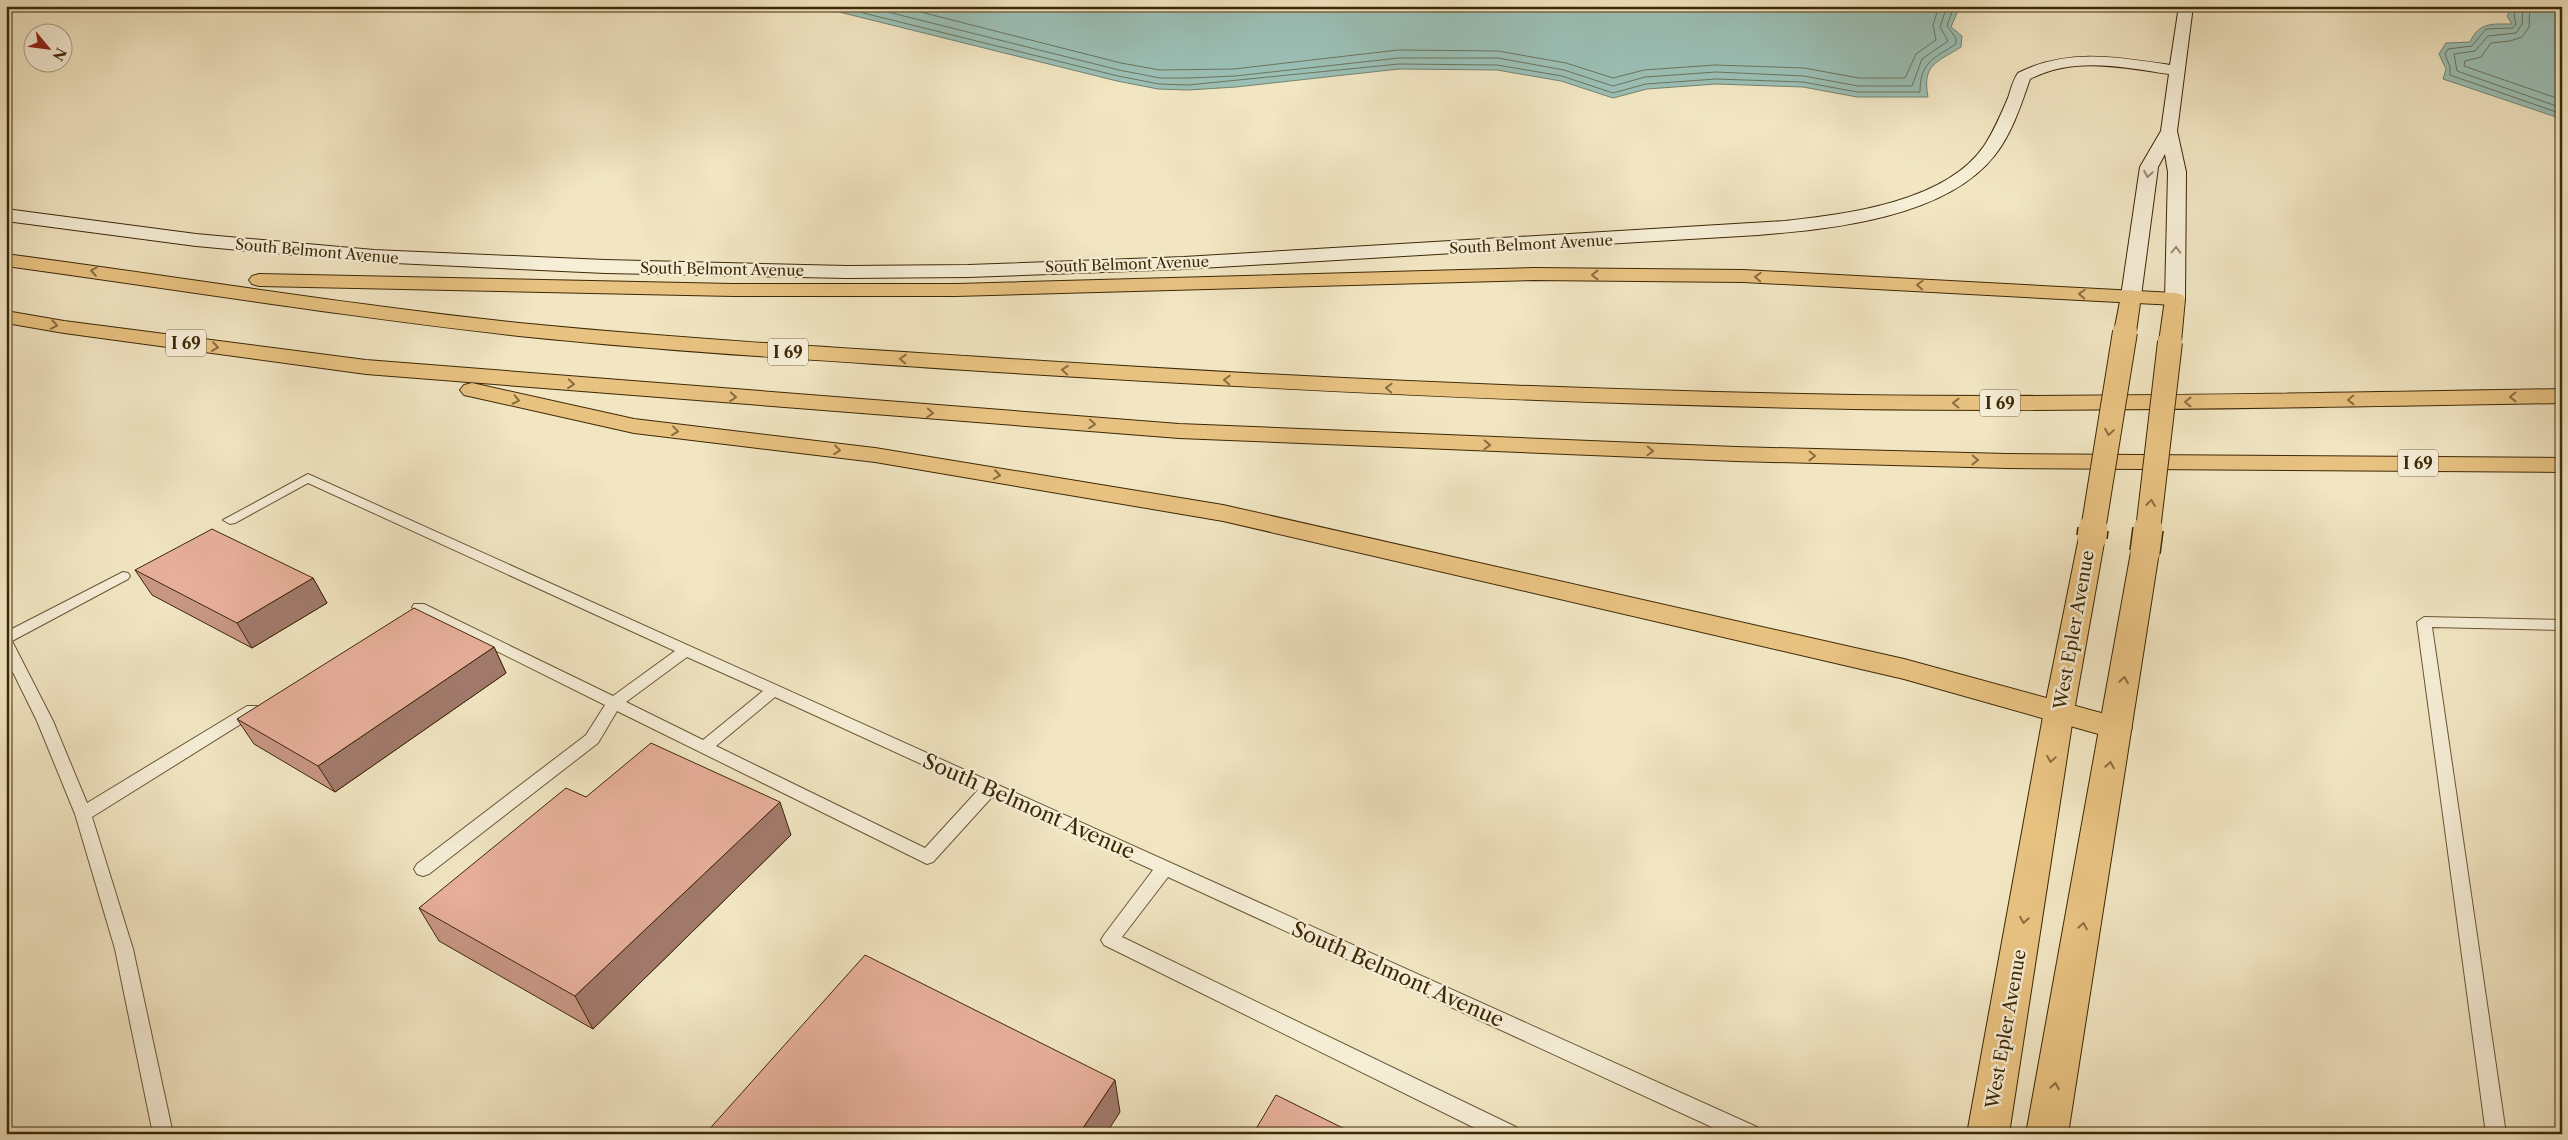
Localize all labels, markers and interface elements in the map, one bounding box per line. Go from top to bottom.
north arrow [22,22,72,72]
text: N [49,45,70,64]
one-way arrow [2143,170,2153,179]
street label: South Belmont Avenue [1449,230,1613,258]
street label: South Belmont Avenue [234,234,400,268]
one-way arrow [2170,246,2181,254]
street label: South Belmont Avenue [1045,252,1209,276]
street label: South Belmont Avenue [640,258,804,280]
one-way arrow [89,267,98,277]
one-way arrow [1591,270,1598,280]
one-way arrow [1753,271,1761,282]
one-way arrow [1916,279,1924,290]
one-way arrow [2078,288,2086,299]
one-way arrow [50,320,59,330]
road number: I 69 [166,329,206,356]
road number: I 69 [768,338,808,366]
one-way arrow [212,341,220,352]
one-way arrow [899,354,907,365]
one-way arrow [1061,365,1069,376]
one-way arrow [1223,375,1231,386]
one-way arrow [567,378,575,389]
one-way arrow [1385,383,1393,393]
road number: I 69 [1980,389,2020,416]
one-way arrow [729,392,737,403]
one-way arrow [2509,392,2516,402]
one-way arrow [511,394,520,405]
one-way arrow [2346,395,2354,405]
one-way arrow [1951,397,1959,408]
one-way arrow [2184,397,2192,407]
one-way arrow [926,407,934,418]
one-way arrow [1088,419,1096,430]
one-way arrow [672,425,680,436]
one-way arrow [2104,428,2114,437]
one-way arrow [1484,439,1492,450]
one-way arrow [833,444,841,455]
one-way arrow [1646,446,1654,456]
road number: I 69 [2398,449,2438,476]
one-way arrow [1809,451,1817,461]
one-way arrow [1971,455,1979,466]
one-way arrow [993,470,1001,480]
one-way arrow [2145,499,2156,507]
street label: West Epler Avenue [2049,549,2099,712]
one-way arrow [2119,676,2129,684]
street label: South Belmont Avenue [919,748,1139,864]
one-way arrow [2047,755,2057,764]
one-way arrow [2104,761,2114,770]
one-way arrow [2020,915,2030,924]
street label: South Belmont Avenue [1288,916,1508,1032]
one-way arrow [2077,921,2087,930]
street label: West Epler Avenue [1981,948,2031,1111]
one-way arrow [2050,1081,2060,1090]

